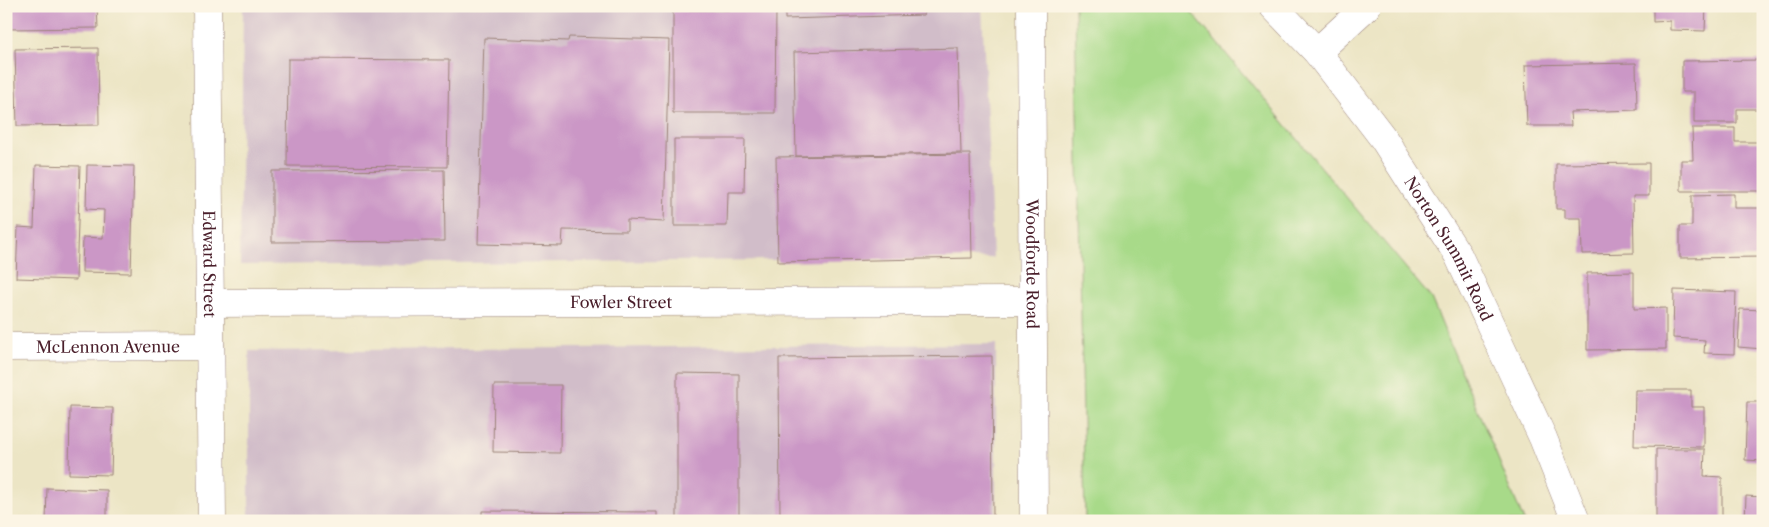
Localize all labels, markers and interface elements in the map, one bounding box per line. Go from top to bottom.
street label: Norton Summit Road [1400,173,1497,324]
street label: Woodforde Road [1022,198,1043,329]
street label: Edward Street [199,210,220,318]
street label: Fowler Street [570,292,672,312]
street label: McLennon Avenue [36,336,180,357]

